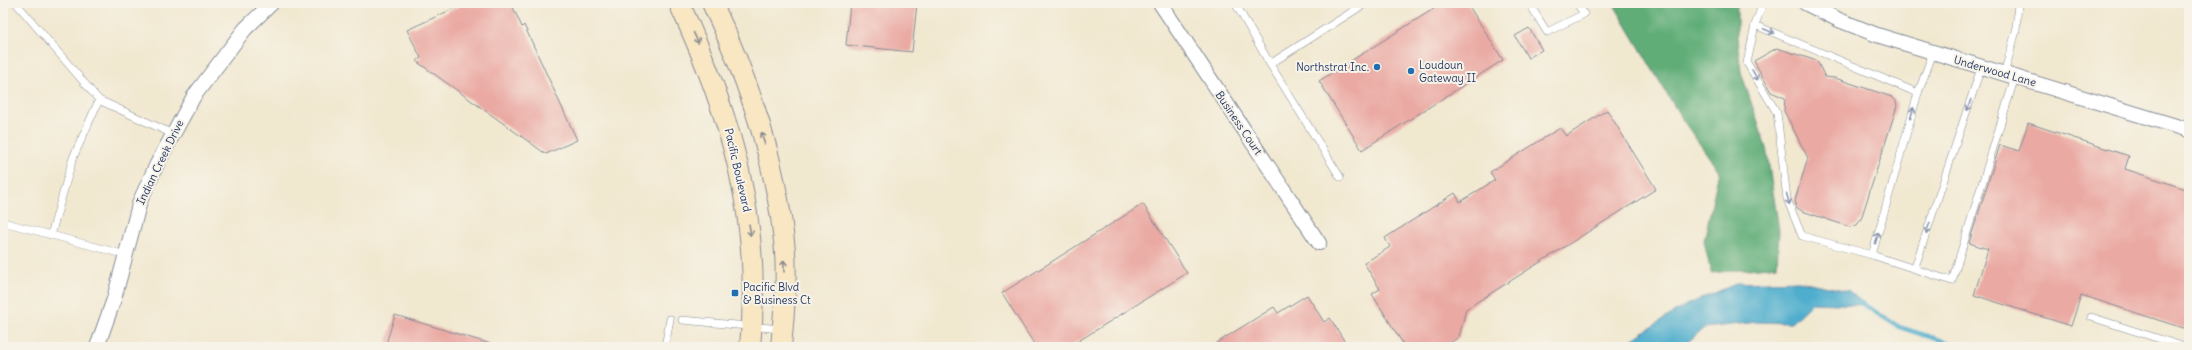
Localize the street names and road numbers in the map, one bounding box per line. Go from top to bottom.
street label: Underwood Lane [1952,53,2038,89]
street label: Business Court [1213,88,1266,158]
street label: Indian Creek Drive [133,117,187,207]
street label: Pacific Boulevard [722,127,755,214]

